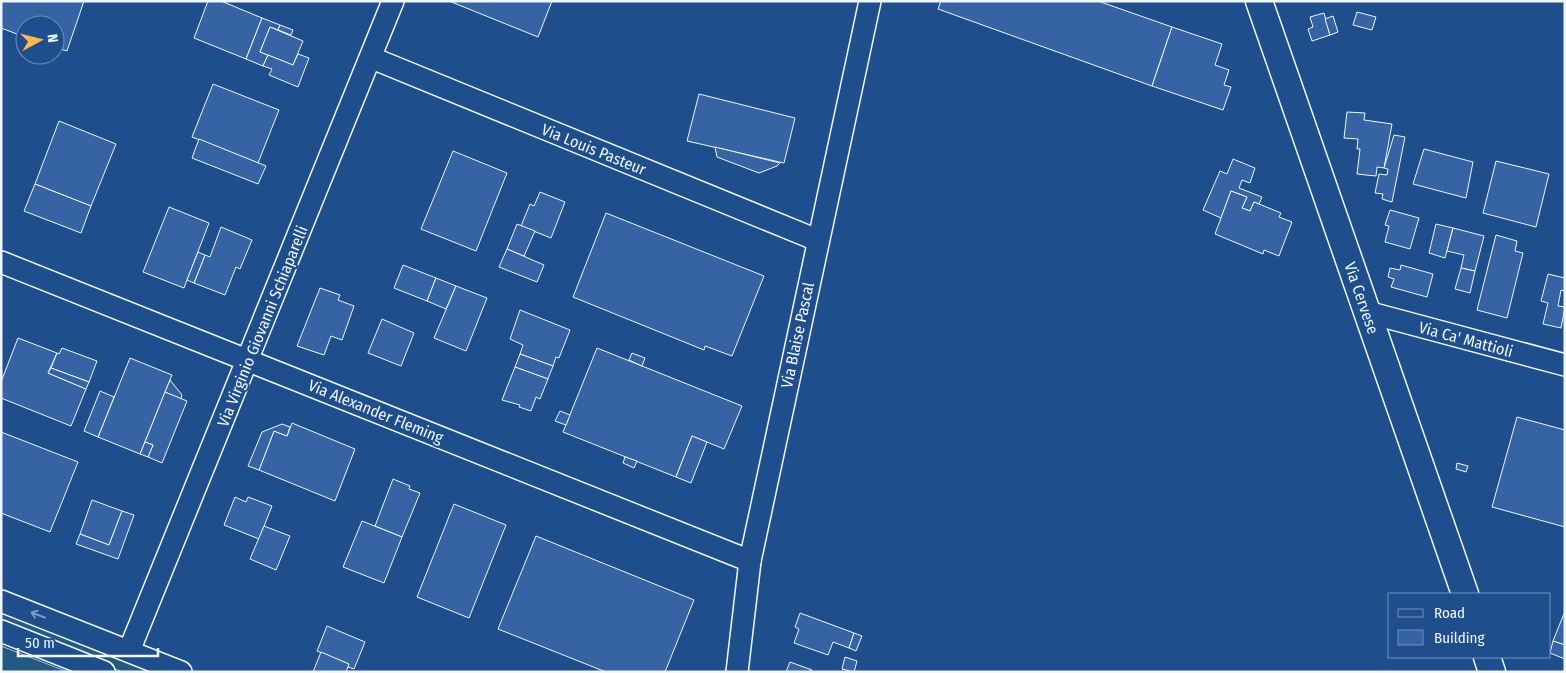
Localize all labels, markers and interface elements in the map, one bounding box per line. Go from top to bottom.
north arrow [15,15,65,65]
text: N [43,33,61,44]
street label: Via Louis Pasteur [539,120,649,179]
street label: Via Virginio Giovanni Schiaparelli [213,223,312,430]
street label: Via Cervese [1340,260,1383,337]
street label: Via Blaise Pascal [777,280,818,390]
street label: Via Ca' Mattioli [1417,318,1515,361]
street label: Via Alexander Fleming [305,376,447,447]
legend [1388,593,1551,658]
text: Road [1434,604,1465,622]
one-way arrow [31,610,46,619]
scale bar [18,626,158,658]
text: Building [1434,629,1485,647]
text: 50 m [25,634,55,652]

